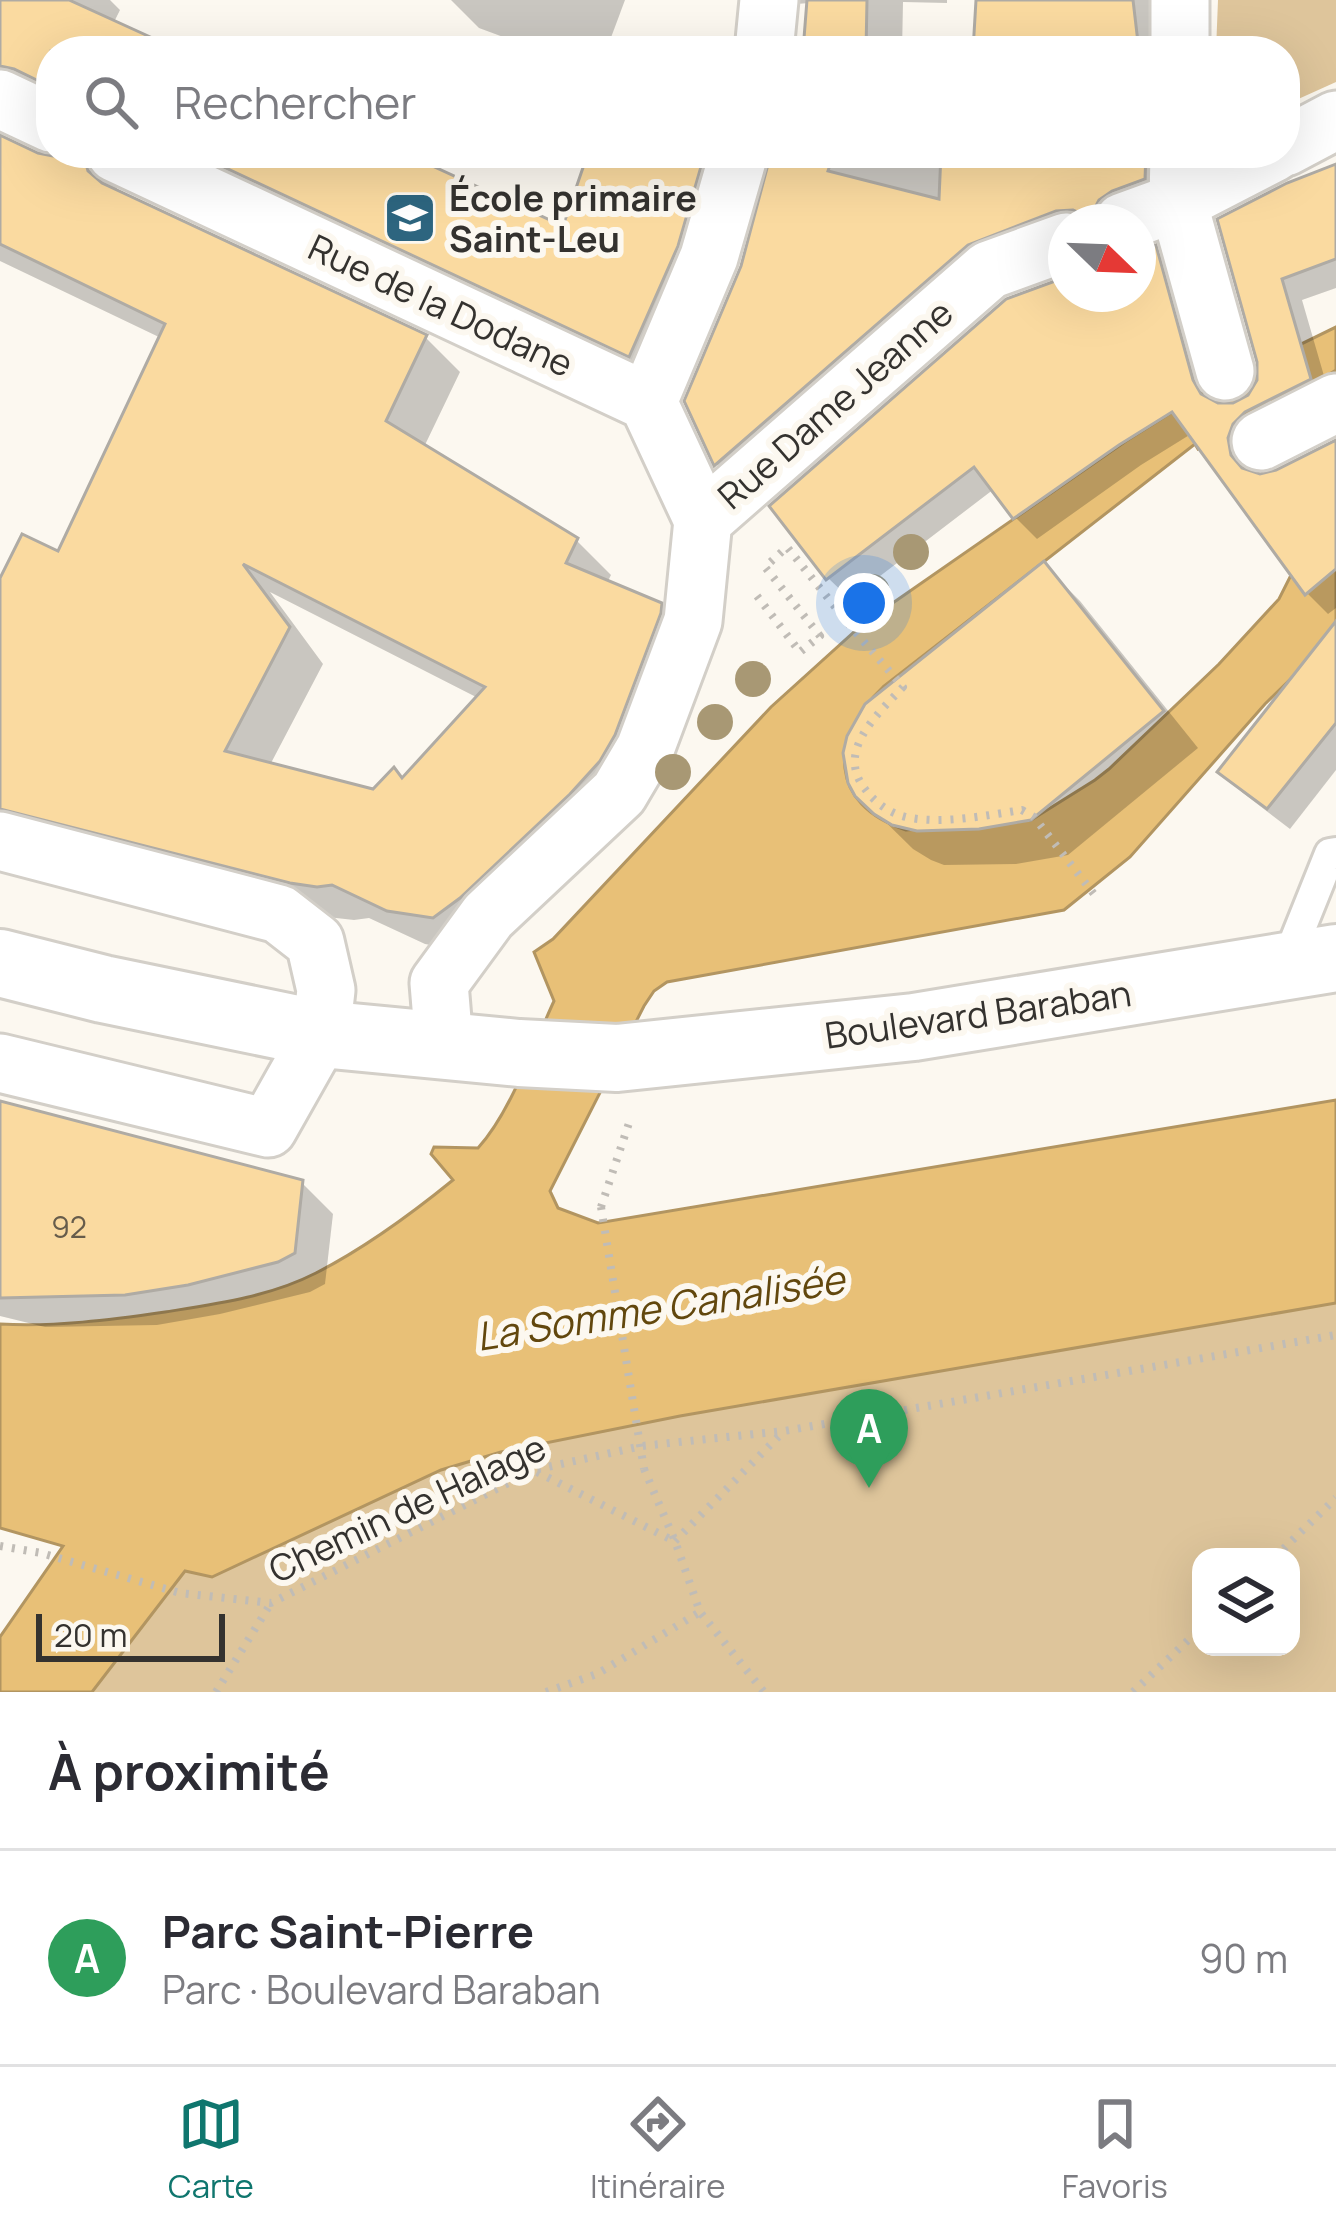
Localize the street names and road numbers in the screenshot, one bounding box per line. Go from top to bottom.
street label: Rue de la Dodane [301,222,581,388]
street label: Rue Dame Jeanne [707,288,963,520]
street label: Boulevard Baraban [822,968,1134,1060]
street label: Chemin de Halage [261,1422,553,1594]

